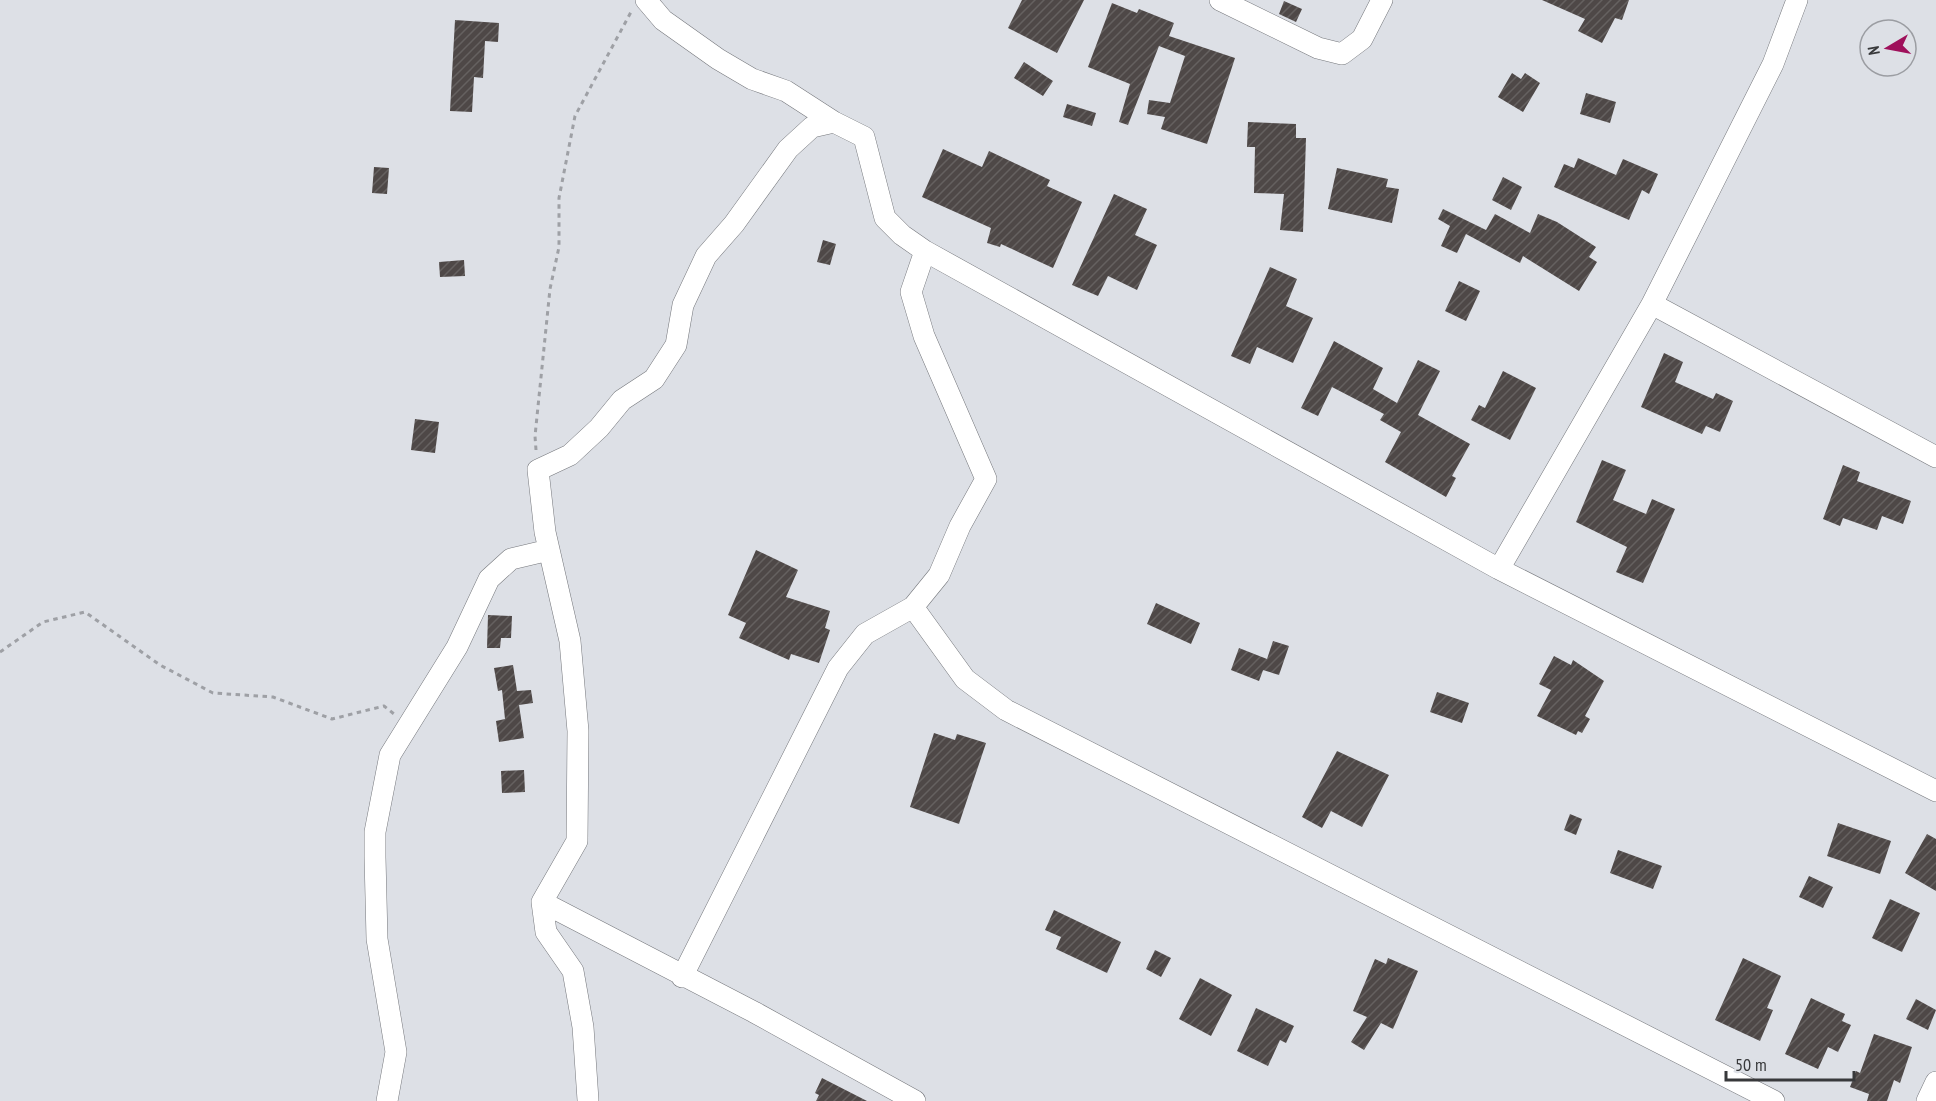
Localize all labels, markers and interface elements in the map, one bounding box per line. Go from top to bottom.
north arrow [1858,18,1918,78]
text: N [1863,45,1884,57]
scale bar [1726,1044,1854,1082]
text: 50 m [1735,1053,1767,1076]

